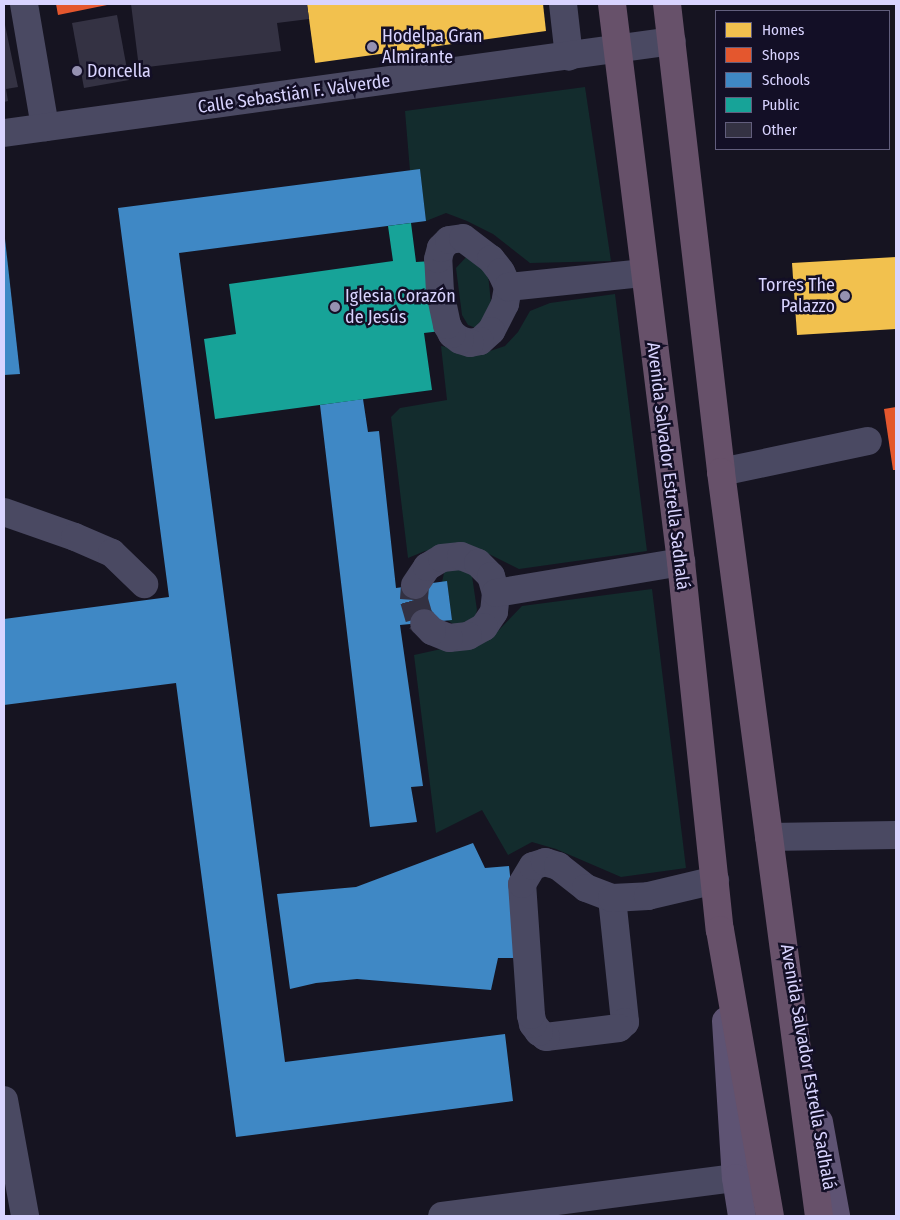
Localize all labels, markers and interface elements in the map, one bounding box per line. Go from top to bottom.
legend [715,10,890,150]
text: Homes [762,21,804,39]
place label: Hodelpa Gran Almirante [382,26,482,68]
marker: Hodelpa Gran Almirante [366,41,378,53]
text: Shops [762,46,800,64]
place label: Doncella [87,60,151,82]
marker: Doncella [71,65,83,77]
street label: Calle Sebastián F. Valverde [196,70,392,118]
text: Schools [762,71,810,89]
text: Public [762,96,799,114]
text: Other [762,121,797,139]
place label: Torres The Palazzo [759,275,835,318]
place label: Iglesia Corazón de Jesús [345,286,456,328]
marker: Torres The Palazzo [839,290,851,302]
marker: Iglesia Corazón de Jesús [329,301,341,313]
street label: Avenida Salvador Estrella Sadhalá [642,341,694,591]
street label: Avenida Salvador Estrella Sadhalá [776,942,840,1192]

